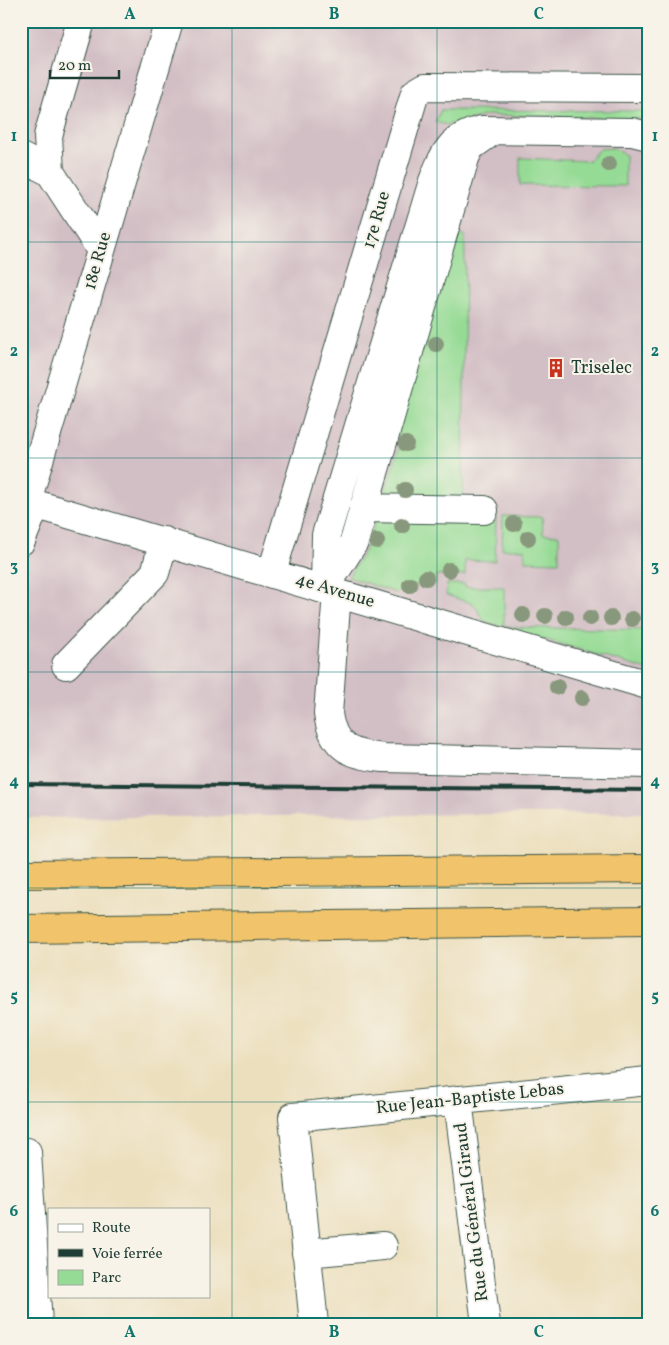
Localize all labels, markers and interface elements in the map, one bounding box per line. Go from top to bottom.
text: A [124,4,136,26]
text: B [329,4,340,26]
text: C [534,4,544,26]
scale bar [50,48,119,80]
text: 20 m [58,56,91,77]
text: 1 [11,126,17,148]
text: 1 [652,126,658,148]
street label: 17e Rue [357,188,397,252]
street label: 18e Rue [78,229,118,293]
text: 2 [10,341,18,363]
text: 2 [651,341,659,363]
place label: Triselec [571,356,632,381]
building icon: Triselec [545,357,567,379]
text: 3 [10,556,18,578]
text: 3 [651,556,659,578]
street label: 4e Avenue [292,567,378,615]
text: 4 [9,771,19,793]
text: 4 [650,771,660,793]
text: 5 [10,986,18,1008]
text: 5 [651,986,659,1008]
street label: Rue Jean-Baptiste Lebas [375,1077,565,1121]
street label: Rue du Général Giraud [449,1121,495,1303]
text: 6 [10,1201,19,1223]
text: 6 [651,1201,660,1223]
legend [48,1208,210,1298]
text: Route [92,1218,131,1239]
text: Voie ferrée [92,1244,163,1265]
text: Parc [92,1268,121,1289]
text: A [124,1322,136,1344]
text: B [329,1322,340,1344]
text: C [534,1322,544,1344]

